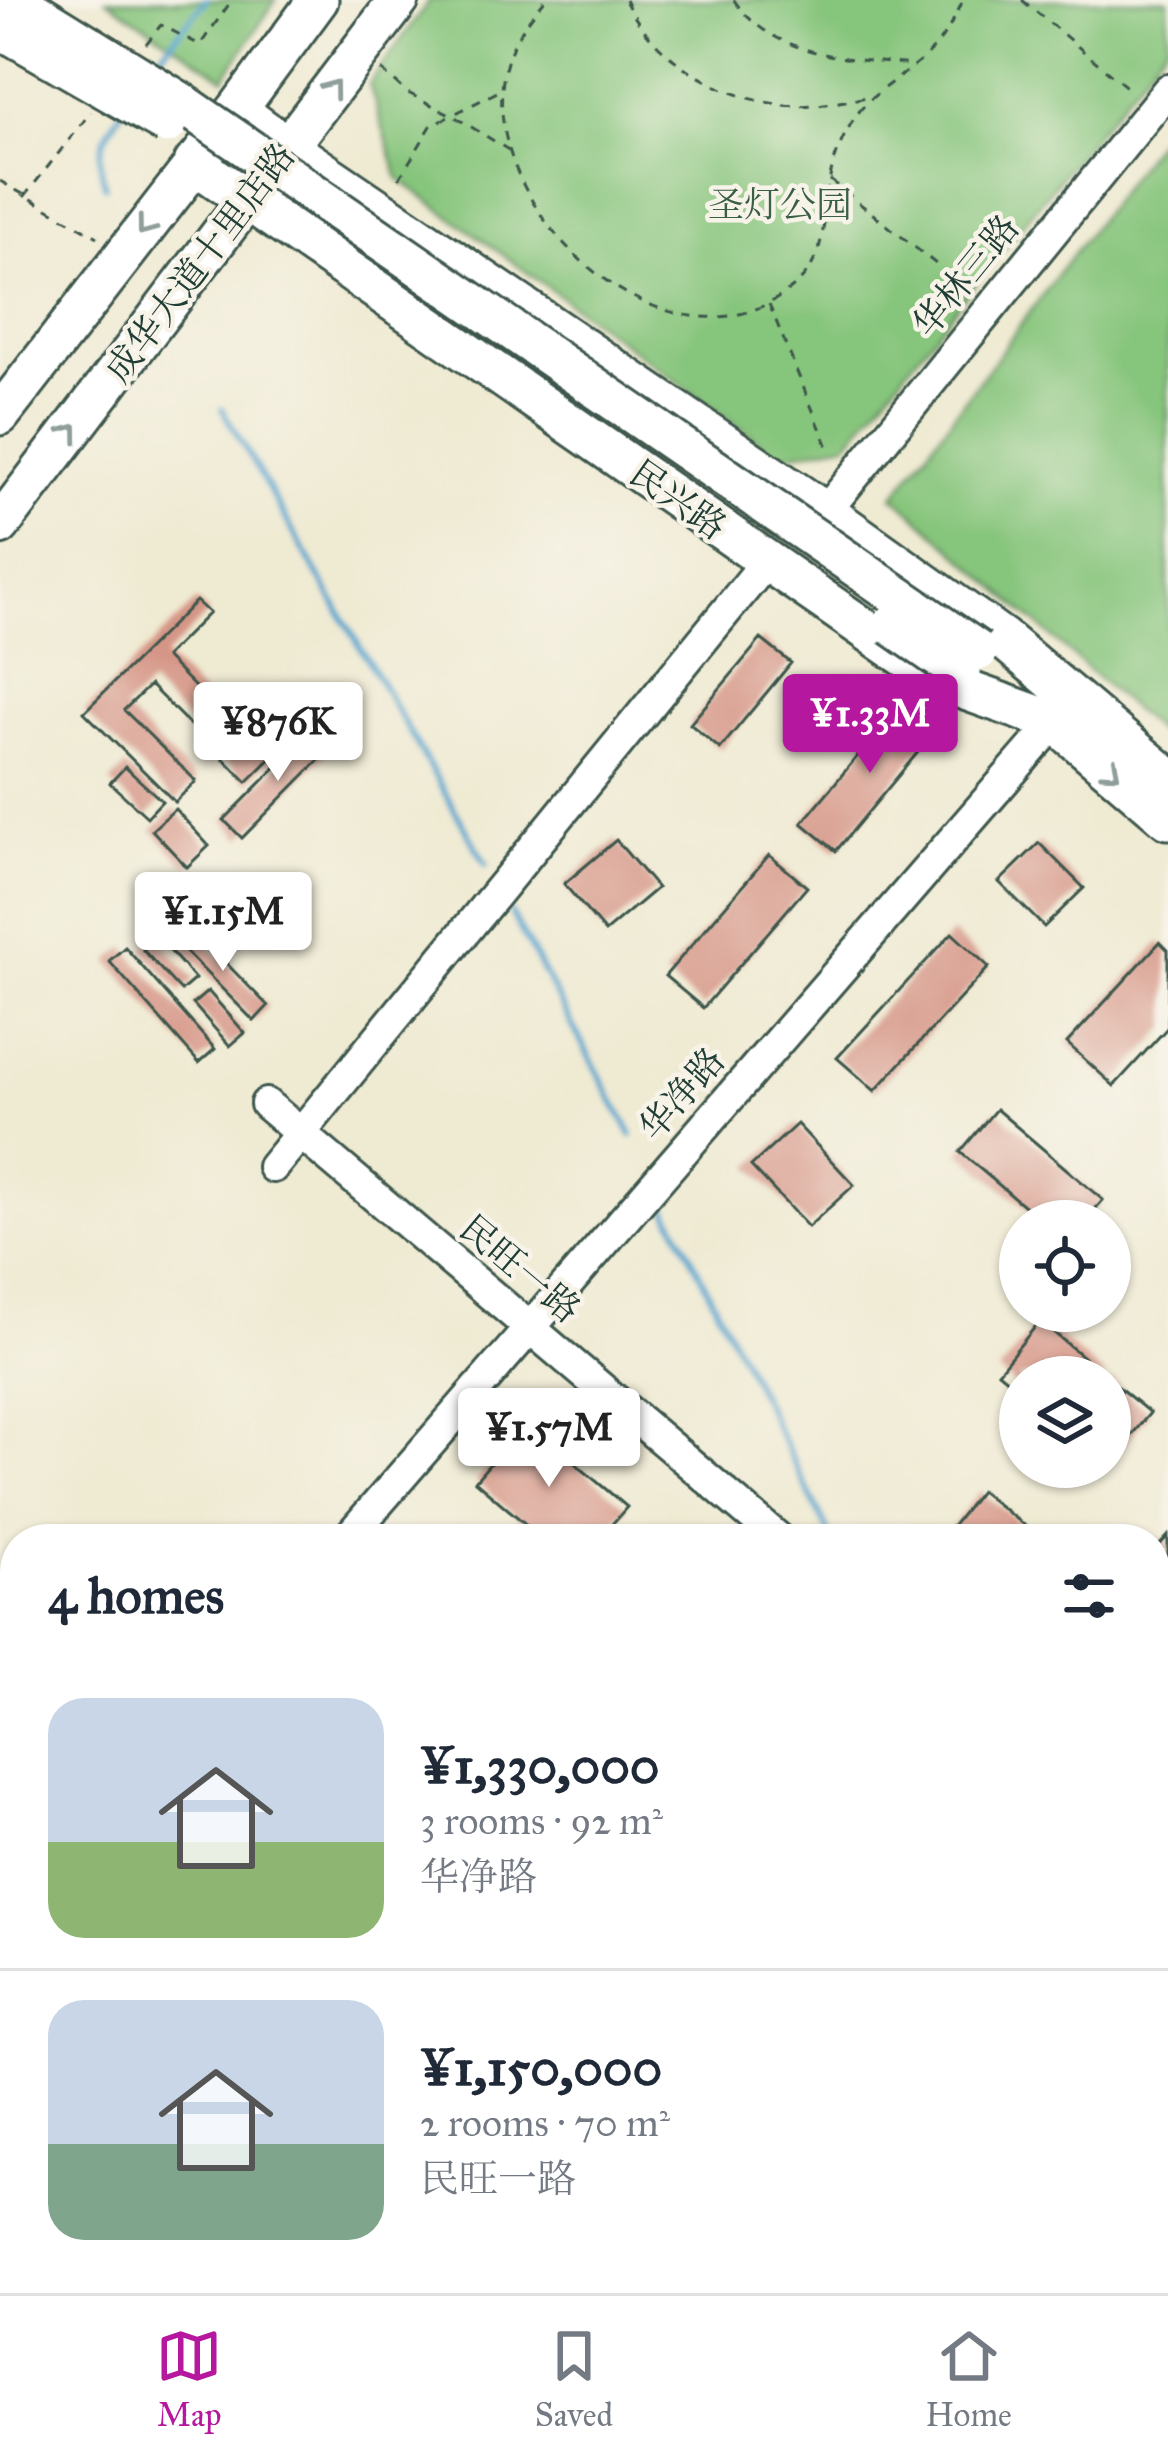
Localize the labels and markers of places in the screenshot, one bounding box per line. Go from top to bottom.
pin: ¥1.33M [772,674,968,776]
pin: ¥876K [194,682,362,784]
pin: ¥1.15M [125,872,321,974]
pin: ¥1.57M [451,1388,647,1490]

